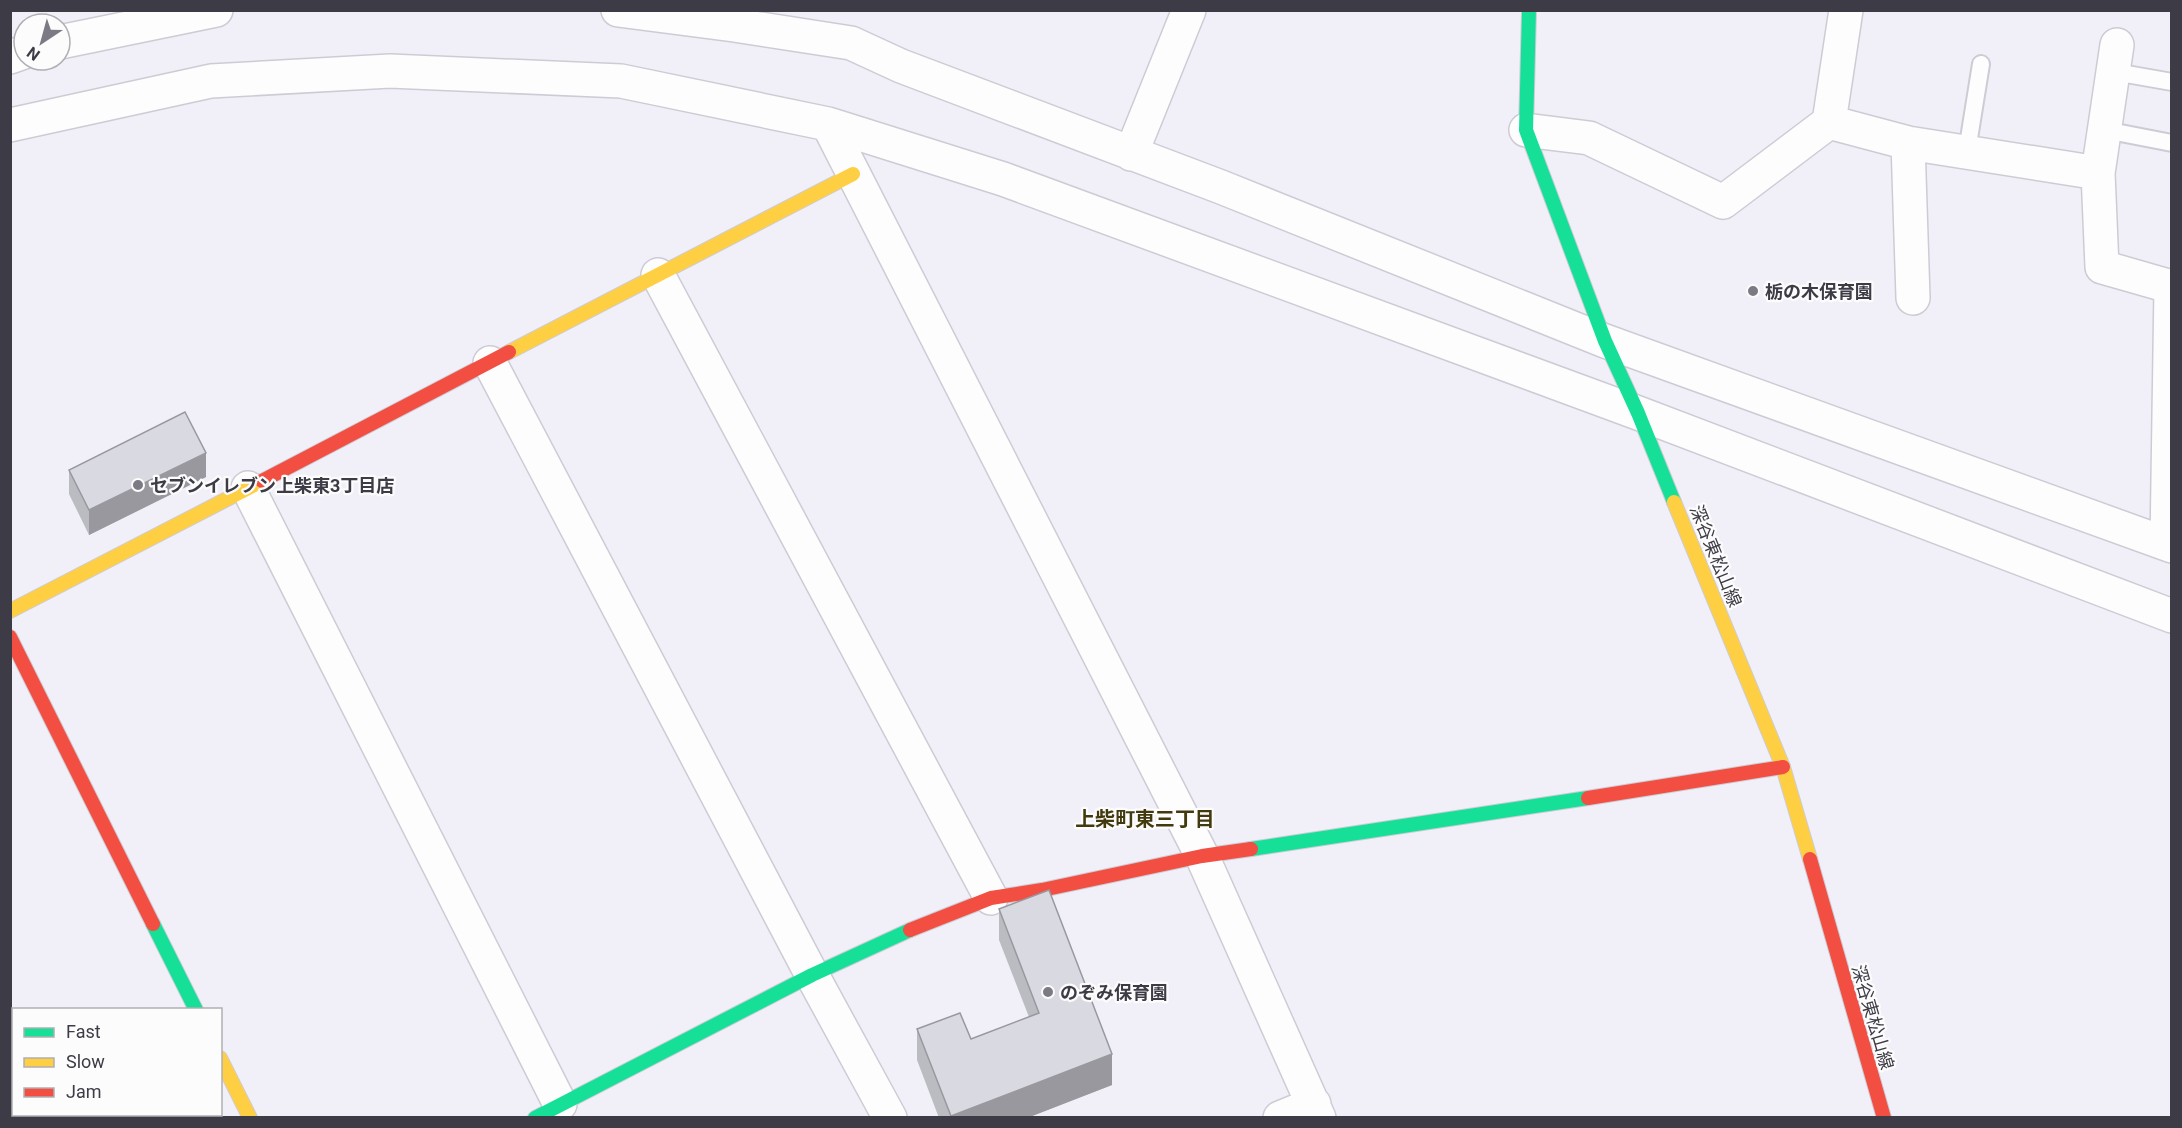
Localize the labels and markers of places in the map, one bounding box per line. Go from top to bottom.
place label: 栃の木保育園 [1765,281,1873,302]
marker: 栃の木保育園 [1746,284,1760,298]
place label: セブンイレブン上柴東3丁目店 [150,475,394,496]
marker: セブンイレブン上柴東3丁目店 [131,478,145,492]
place label: のぞみ保育園 [1060,982,1168,1003]
marker: のぞみ保育園 [1041,985,1055,999]

